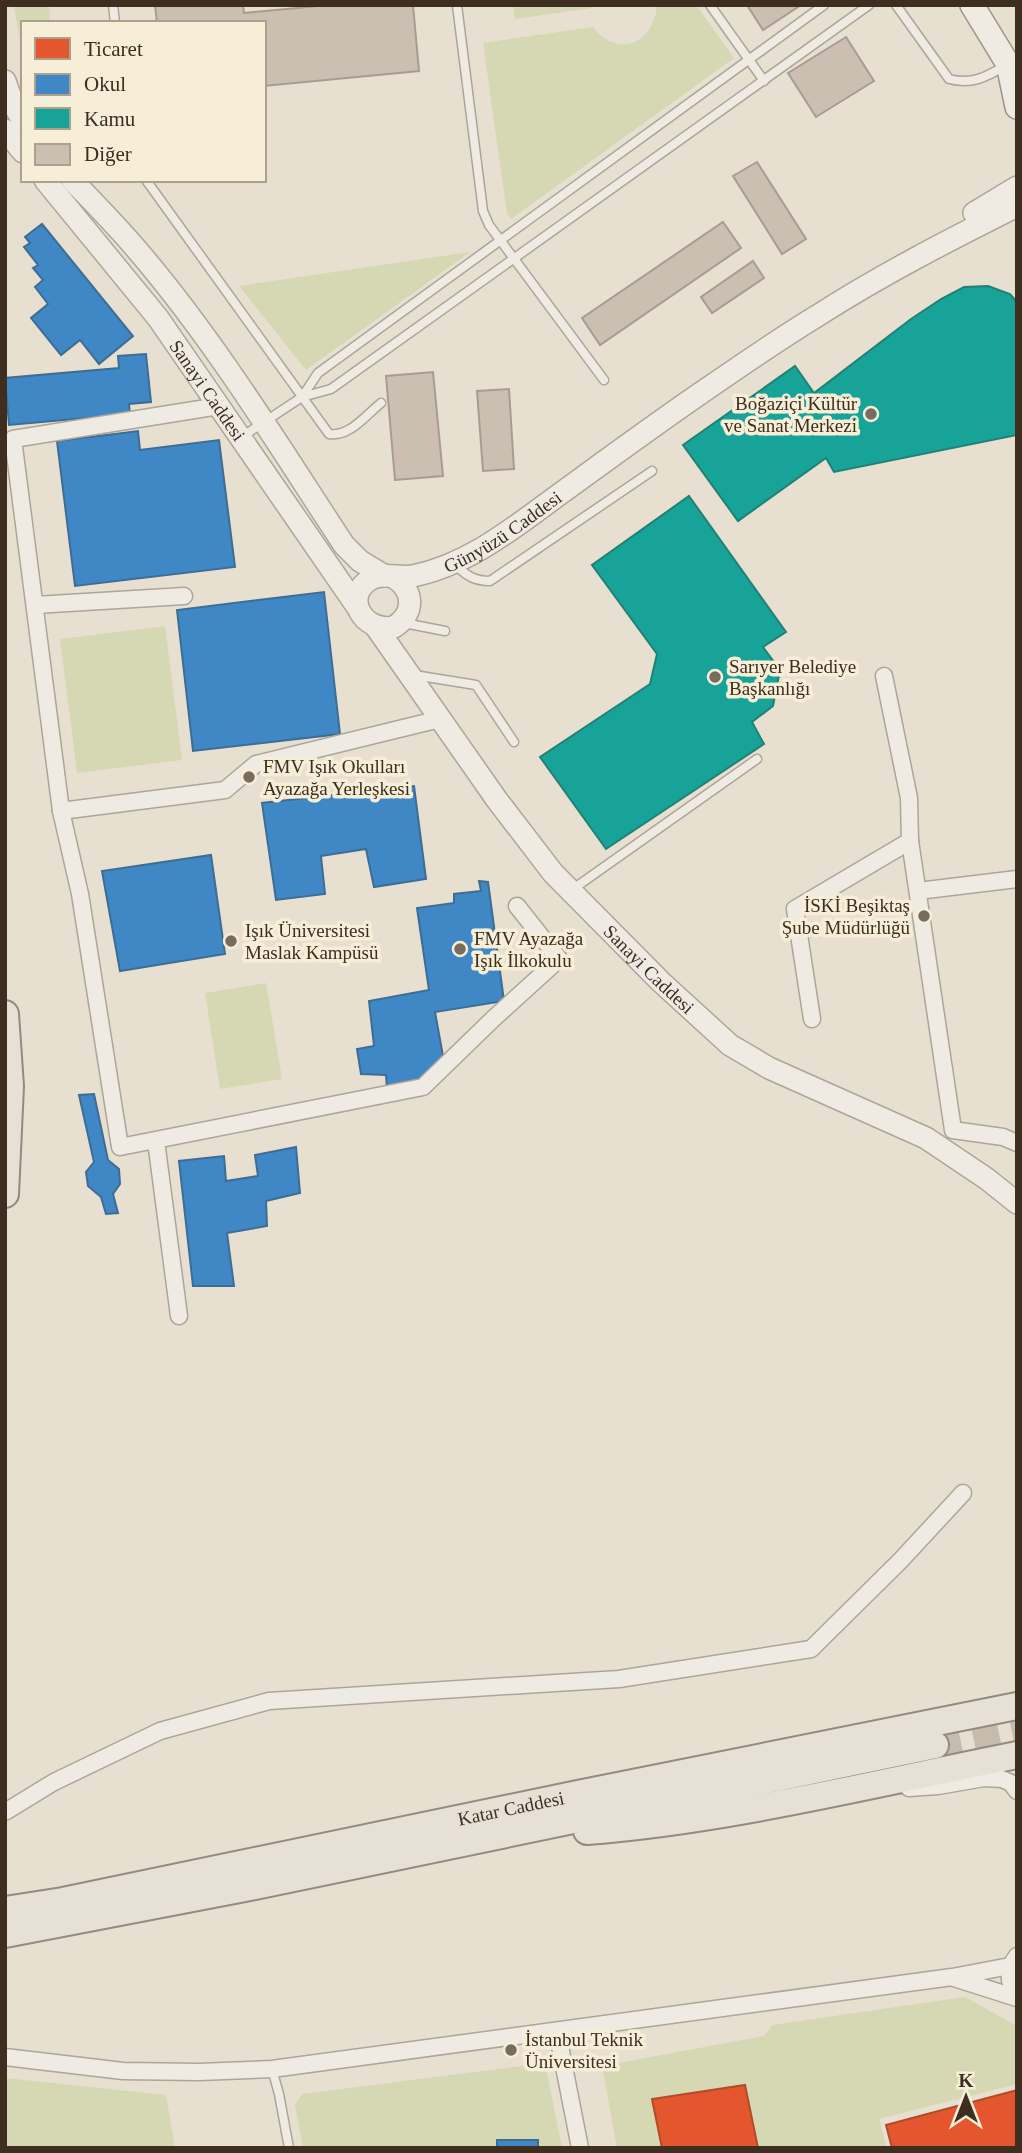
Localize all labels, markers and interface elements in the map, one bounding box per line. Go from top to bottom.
legend [21,21,266,182]
text: Ticaret [84,37,143,61]
text: Okul [84,72,126,96]
text: Kamu [84,107,136,131]
text: Diğer [84,142,132,166]
street label: Sanayi Caddesi [166,336,250,445]
place label: Boğaziçi Kültür ve Sanat Merkezi [724,393,858,436]
marker: Boğaziçi Kültür ve Sanat Merkezi [863,406,879,422]
street label: Günyüzü Caddesi [440,486,565,576]
place label: Sarıyer Belediye Başkanlığı [729,656,856,699]
marker: Sarıyer Belediye Başkanlığı [707,669,723,685]
place label: FMV Işık Okulları Ayazağa Yerleşkesi [263,756,410,799]
marker: FMV Işık Okulları Ayazağa Yerleşkesi [241,769,257,785]
place label: İSKİ Beşiktaş Şube Müdürlüğü [782,895,911,938]
marker: İSKİ Beşiktaş Şube Müdürlüğü [916,908,932,924]
place label: Işık Üniversitesi Maslak Kampüsü [245,920,379,963]
street label: Sanayi Caddesi [600,920,699,1018]
place label: FMV Ayazağa Işık İlkokulu [474,928,584,971]
marker: Işık Üniversitesi Maslak Kampüsü [223,933,239,949]
marker: FMV Ayazağa Işık İlkokulu [452,941,468,957]
street label: Katar Caddesi [456,1787,566,1829]
place label: İstanbul Teknik Üniversitesi [525,2029,644,2072]
marker: İstanbul Teknik Üniversitesi [503,2042,519,2058]
north arrow [931,2062,1001,2132]
text: K [959,2070,974,2091]

